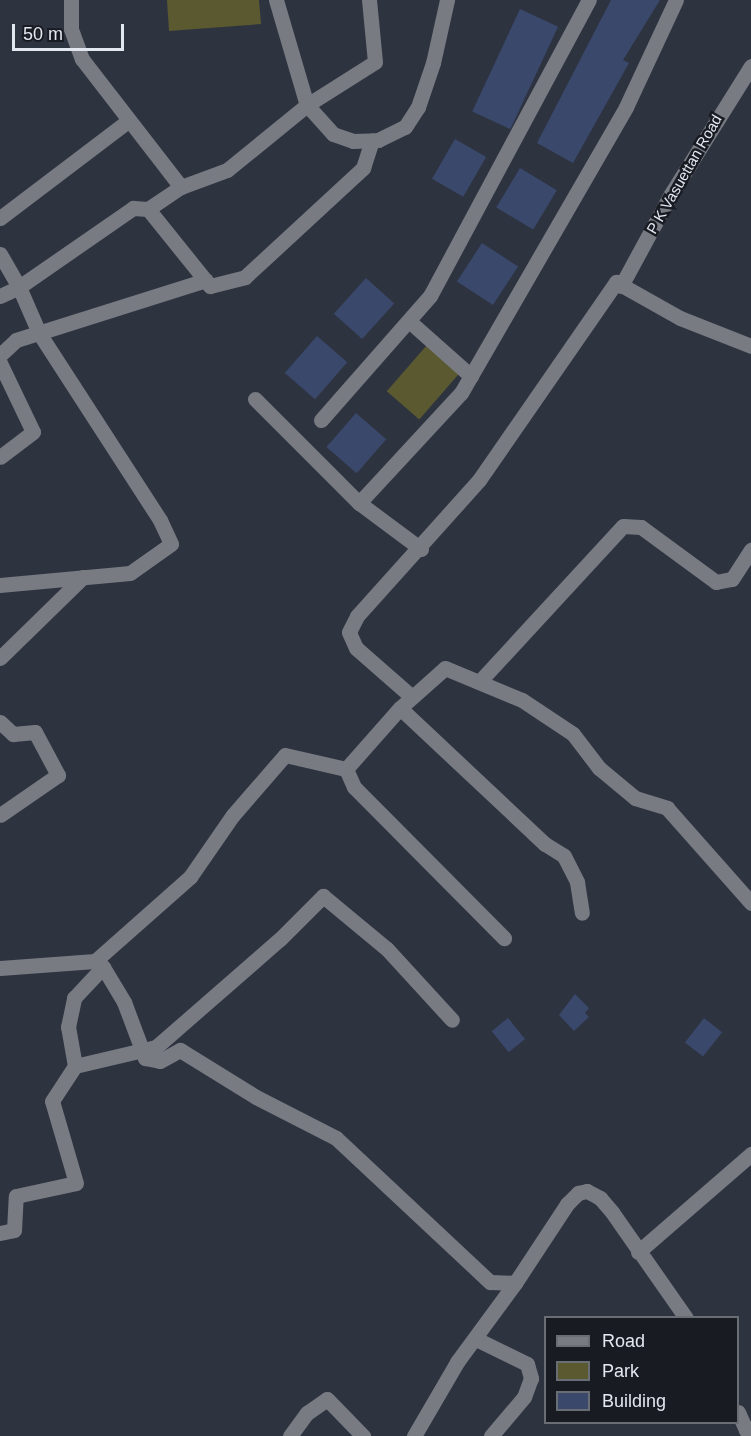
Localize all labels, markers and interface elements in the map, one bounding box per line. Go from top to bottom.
scale bar [15,12,128,50]
text: 50 m [23,24,63,44]
street label: P K Vasuettan Road [643,111,725,237]
legend [544,1316,739,1424]
text: Road [602,1331,645,1351]
text: Park [602,1361,639,1381]
text: Building [602,1391,666,1411]

